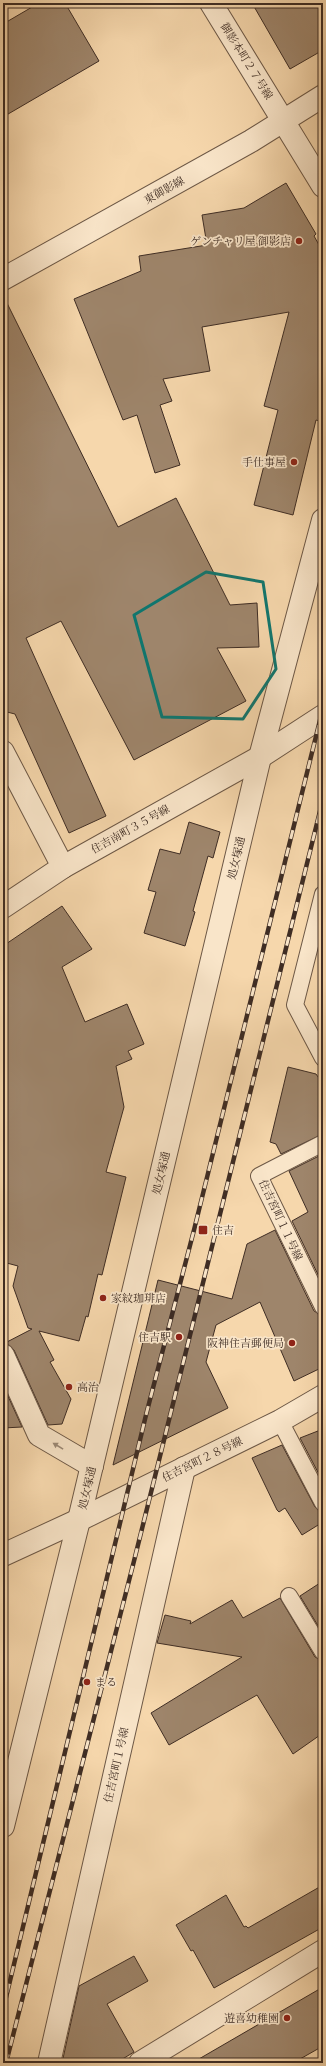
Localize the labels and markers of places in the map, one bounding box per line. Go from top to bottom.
place label: ゲンチャリ屋 御影店 [190,234,291,249]
marker: ゲンチャリ屋 御影店 [294,236,304,246]
place label: 手仕事屋 [242,455,286,470]
marker: 手仕事屋 [289,457,299,467]
place label: 住吉 [212,1223,234,1238]
marker: 住吉 [197,1224,209,1236]
place label: 家紋珈琲店 [111,1291,166,1306]
marker: 家紋珈琲店 [98,1293,108,1303]
place label: 住吉駅 [138,1330,171,1345]
marker: 住吉駅 [174,1332,184,1342]
place label: 阪神住吉郵便局 [207,1336,284,1351]
marker: 阪神住吉郵便局 [287,1338,297,1348]
place label: 高治 [77,1380,99,1395]
marker: 高治 [64,1382,74,1392]
place label: まる [95,1675,117,1690]
marker: まる [82,1677,92,1687]
place label: 遊喜幼稚園 [224,2011,279,2026]
marker: 遊喜幼稚園 [282,2013,292,2023]

